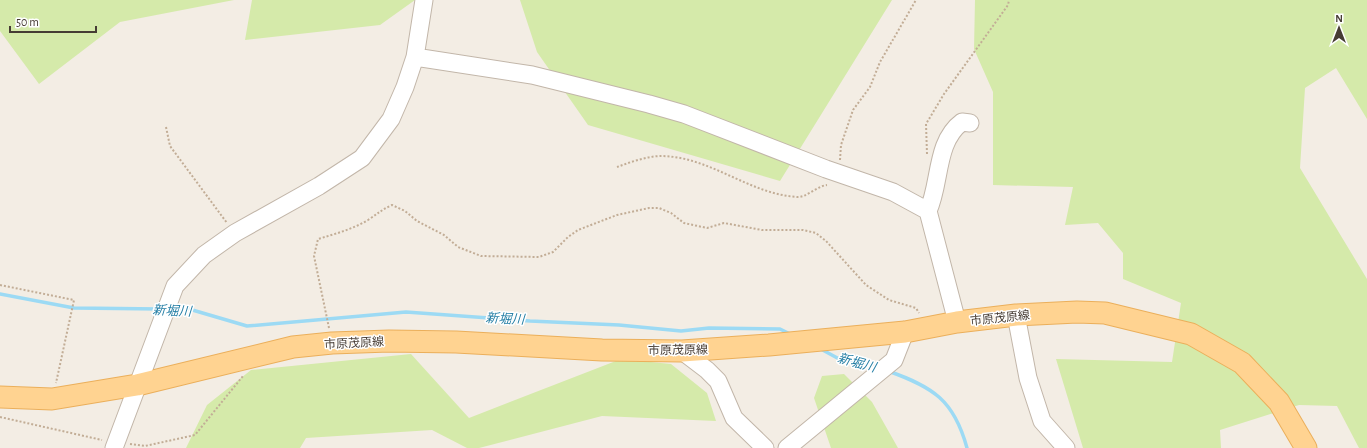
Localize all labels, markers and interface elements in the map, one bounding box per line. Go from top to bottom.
scale bar [10,8,96,34]
north arrow [1319,8,1359,48]
text: N [1335,13,1343,24]
text: 50 m [16,16,39,28]
water label: 新堀川 [152,303,194,319]
street label: 市原茂原線 [969,308,1030,327]
water label: 新堀川 [485,311,527,327]
street label: 市原茂原線 [324,334,384,351]
street label: 市原茂原線 [648,342,708,357]
water label: 新堀川 [836,351,879,375]

